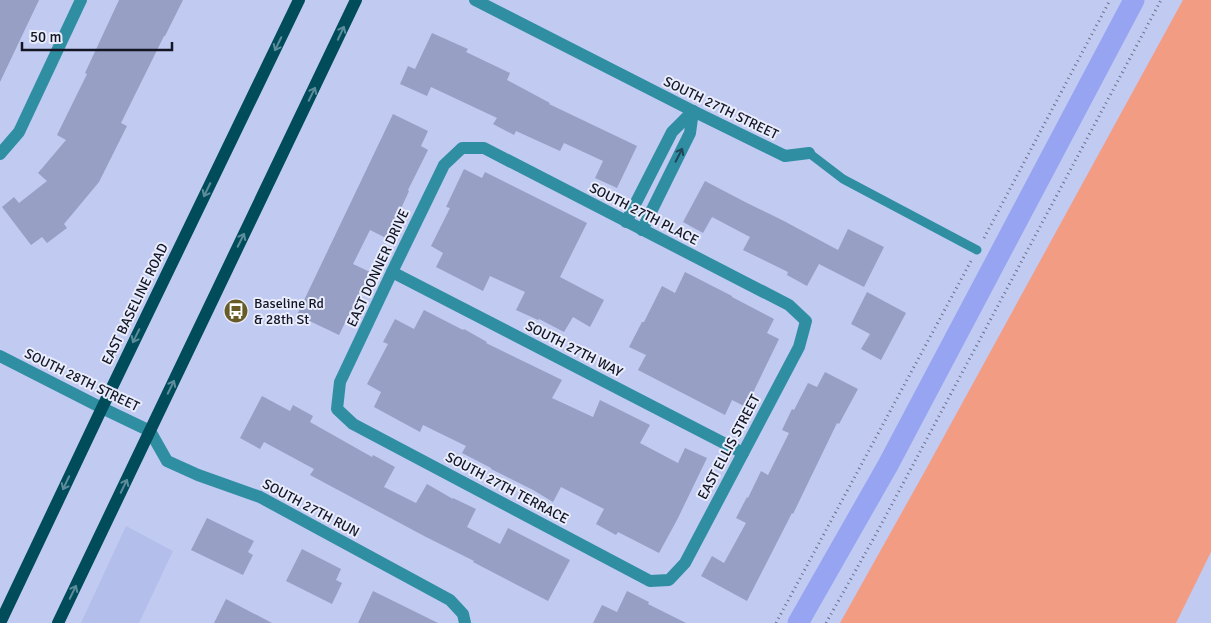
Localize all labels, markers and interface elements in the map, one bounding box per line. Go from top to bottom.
scale bar [22,20,172,52]
one-way arrow [336,26,346,41]
text: 50 m [30,28,61,46]
one-way arrow [273,36,282,51]
street label: SOUTH 27TH STREET [661,73,781,143]
one-way arrow [307,86,317,101]
one-way arrow [675,148,684,163]
street label: SOUTH 27TH PLACE [587,179,701,249]
one-way arrow [202,182,211,197]
street label: EAST DONNER DRIVE [343,206,413,330]
one-way arrow [237,233,247,248]
street label: EAST BASELINE ROAD [98,240,172,368]
place label: Baseline Rd & 28th St [254,295,324,328]
bus stop icon: Baseline Rd & 28th St [223,298,249,324]
street label: SOUTH 27TH WAY [523,317,625,381]
one-way arrow [131,329,141,344]
street label: SOUTH 28TH STREET [22,345,142,415]
one-way arrow [167,380,177,395]
street label: EAST ELLIS STREET [694,391,764,502]
street label: SOUTH 27TH TERRACE [443,448,571,528]
one-way arrow [61,475,71,490]
street label: SOUTH 27TH RUN [260,475,362,541]
one-way arrow [120,479,129,494]
one-way arrow [69,585,78,600]

